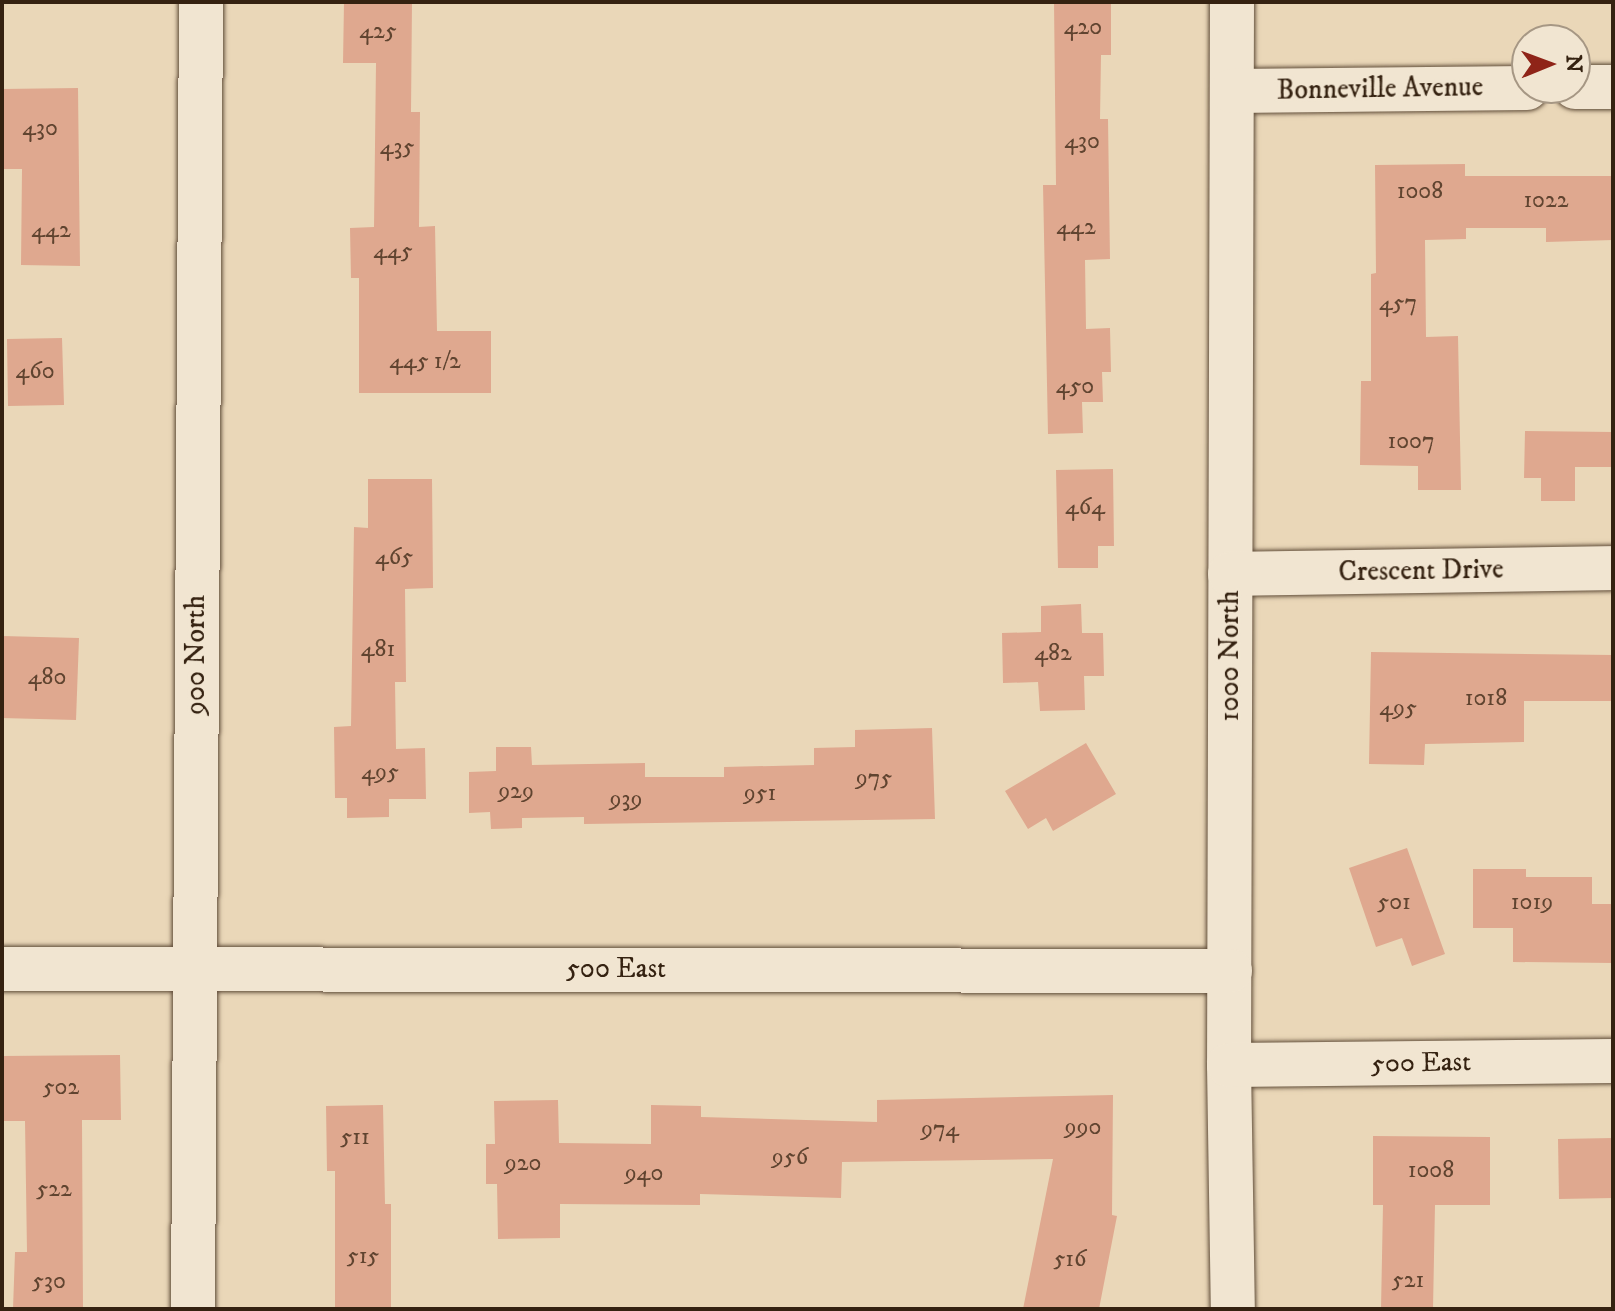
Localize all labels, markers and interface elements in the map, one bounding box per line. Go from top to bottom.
house number: 420 [1064,14,1102,42]
house number: 425 [359,18,397,46]
north arrow [1511,24,1591,104]
text: N [1560,54,1587,73]
street label: Bonneville Avenue [1276,70,1484,108]
house number: 430 [22,115,58,143]
house number: 430 [1064,128,1100,156]
house number: 435 [380,134,414,162]
house number: 1008 [1397,178,1443,206]
house number: 1022 [1523,187,1569,215]
house number: 442 [1056,214,1096,242]
house number: 442 [31,217,71,245]
house number: 445 [373,238,413,266]
house number: 457 [1379,290,1417,318]
house number: 445 1/2 [389,348,461,376]
house number: 460 [15,358,55,386]
house number: 450 [1056,373,1094,401]
house number: 1007 [1387,428,1435,456]
house number: 464 [1065,494,1105,522]
house number: 465 [375,544,413,572]
street label: Crescent Drive [1338,553,1504,589]
street label: 1000 North [1213,590,1247,722]
street label: 900 North [179,595,213,715]
house number: 481 [361,636,395,664]
house number: 482 [1034,640,1072,668]
house number: 480 [28,664,66,692]
house number: 1018 [1465,685,1507,713]
house number: 495 [1379,695,1417,723]
house number: 495 [361,759,399,787]
house number: 975 [856,765,892,793]
house number: 929 [498,778,534,806]
house number: 951 [744,780,776,808]
house number: 939 [610,786,642,814]
house number: 501 [1377,889,1411,917]
house number: 1019 [1511,889,1553,917]
street label: 500 East [566,952,666,986]
street label: 500 East [1371,1045,1471,1081]
house number: 502 [43,1074,79,1102]
house number: 990 [1065,1114,1101,1142]
house number: 974 [921,1116,959,1144]
house number: 511 [340,1124,370,1152]
house number: 956 [772,1144,808,1172]
house number: 920 [505,1150,541,1178]
house number: 1008 [1408,1157,1454,1185]
house number: 940 [625,1160,663,1188]
house number: 522 [36,1176,72,1204]
house number: 515 [347,1243,379,1271]
house number: 516 [1053,1246,1087,1274]
house number: 521 [1392,1267,1424,1295]
house number: 530 [32,1268,66,1296]

